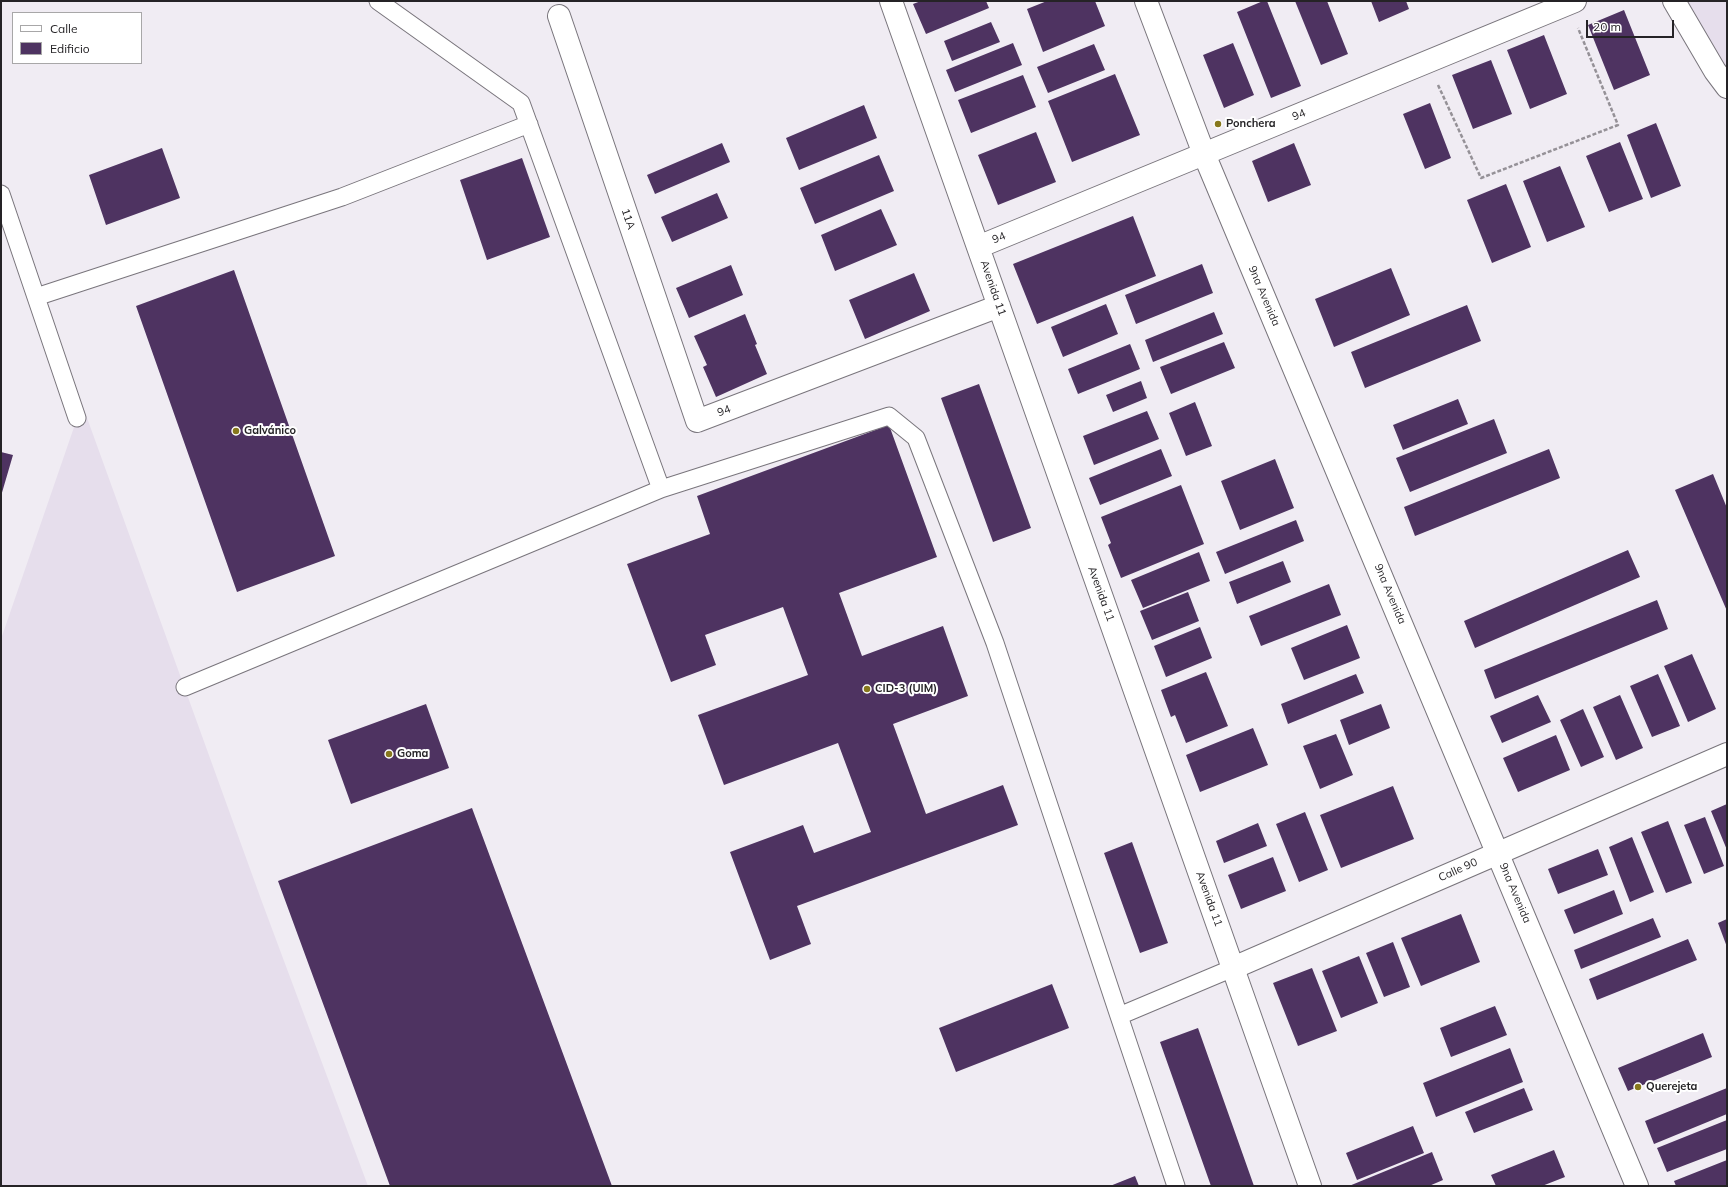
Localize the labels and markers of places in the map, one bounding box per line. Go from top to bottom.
place label: Ponchera [1226,117,1275,131]
marker: Ponchera [1213,119,1223,129]
place label: Galvánico [244,424,296,438]
marker: Galvánico [231,426,241,436]
place label: CID-3 (UIM) [875,682,937,696]
marker: CID-3 (UIM) [862,684,872,694]
place label: Goma [397,747,428,761]
marker: Goma [384,749,394,759]
place label: Querejeta [1646,1080,1697,1094]
marker: Querejeta [1633,1082,1643,1092]

